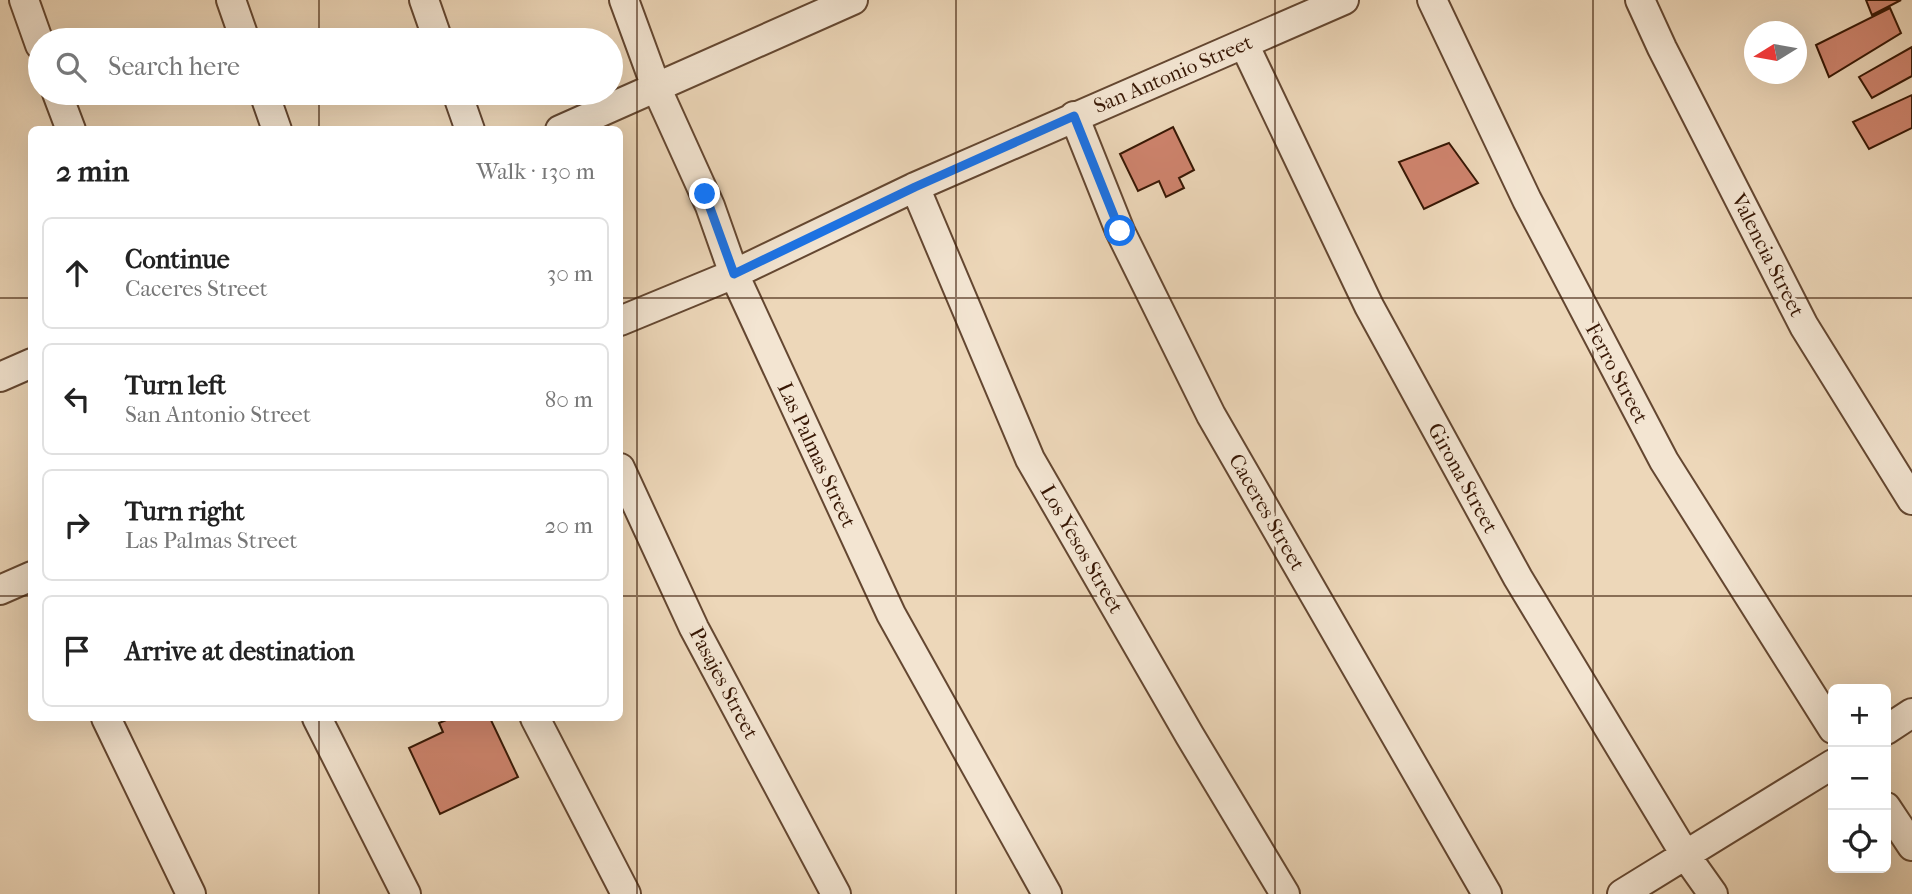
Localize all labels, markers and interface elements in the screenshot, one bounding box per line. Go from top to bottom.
north arrow [1744,21,1807,84]
search box [28,28,623,105]
street label: San Antonio Street [1090,30,1256,118]
icon: search [52,48,90,86]
text: Search here [108,51,240,82]
text: 2 min [56,154,129,189]
text: Walk · 130 m [476,158,595,185]
route end [689,178,720,209]
street label: Valencia Street [1726,188,1810,321]
route start [1104,215,1135,246]
text: Continue [125,244,230,275]
icon: ahead [58,254,96,292]
text: 30 m [547,260,593,287]
text: Caceres Street [125,275,268,302]
street label: Ferro Street [1581,319,1654,428]
text: Turn left [125,370,226,401]
street label: Las Palmas Street [773,379,861,532]
icon: left [58,380,96,418]
text: 80 m [545,386,593,413]
text: San Antonio Street [125,401,311,428]
street label: Girona Street [1423,419,1503,538]
street label: Caceres Street [1224,450,1310,575]
street label: Los Yesos Street [1035,480,1129,618]
text: Turn right [125,496,245,527]
icon: right [58,506,96,544]
text: 20 m [544,512,593,539]
text: Las Palmas Street [125,527,298,554]
street label: Pasajes Street [685,623,764,743]
icon: arrive [58,632,96,670]
text: Arrive at destination [125,636,355,667]
map controls [1828,684,1891,873]
button: + [1828,684,1891,747]
button: − [1828,747,1891,810]
button: locate [1828,810,1891,873]

